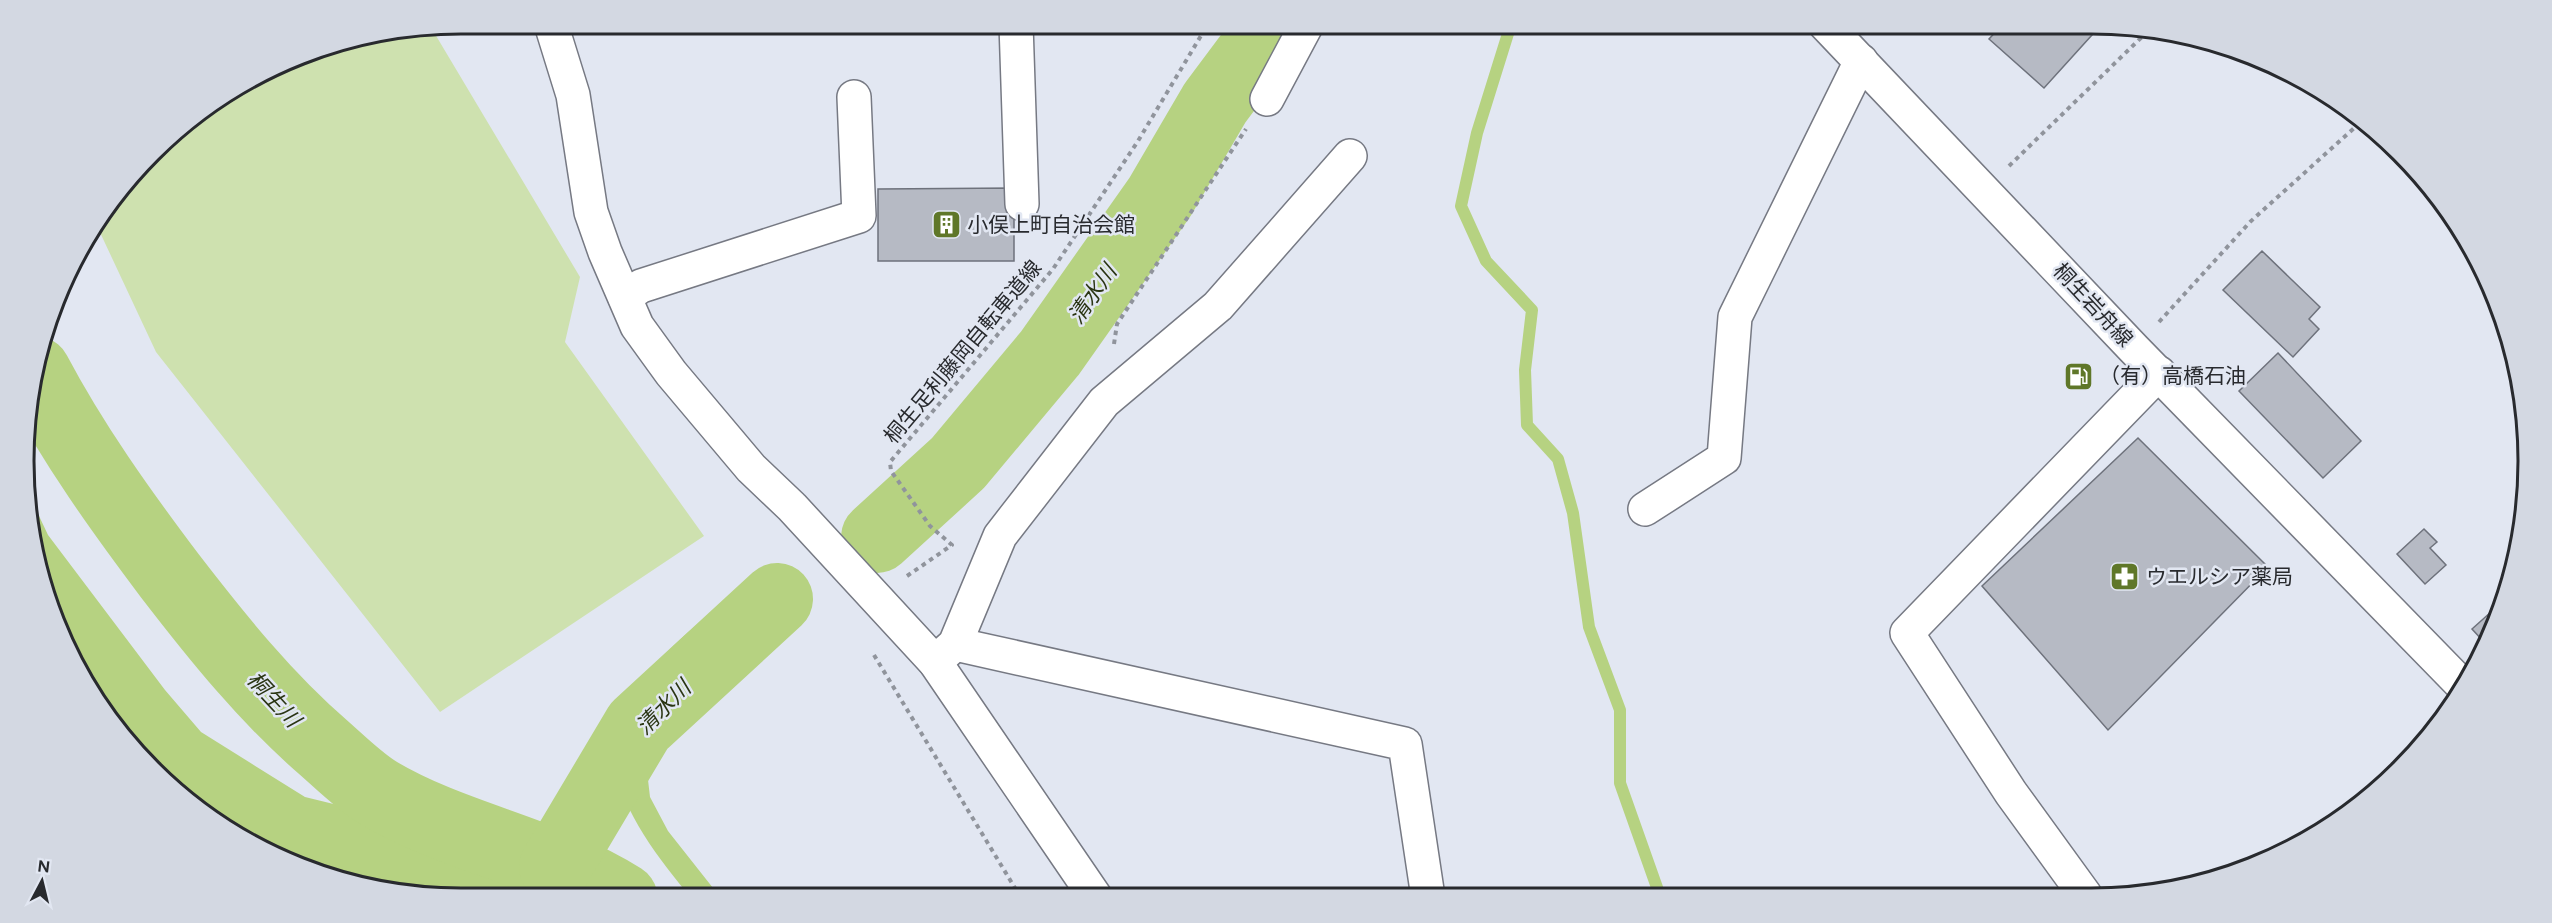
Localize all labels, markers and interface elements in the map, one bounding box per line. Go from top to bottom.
building icon: 小俣上町自治会館 [930,209,962,241]
place label: 小俣上町自治会館 [967,212,1135,237]
street label: 桐生足利藤岡自転車道線 [879,255,1046,448]
water label: 清水川 [1062,258,1124,329]
street label: 桐生岩舟線 [2048,258,2138,352]
fuel station icon: （有）高橋石油 [2062,360,2094,392]
place label: （有）高橋石油 [2099,363,2246,388]
pharmacy icon: ウエルシア薬局 [2109,561,2141,593]
place label: ウエルシア薬局 [2146,564,2293,589]
water label: 桐生川 [241,666,307,734]
water label: 清水川 [630,673,698,740]
north arrow [12,851,72,911]
text: N [36,856,51,877]

